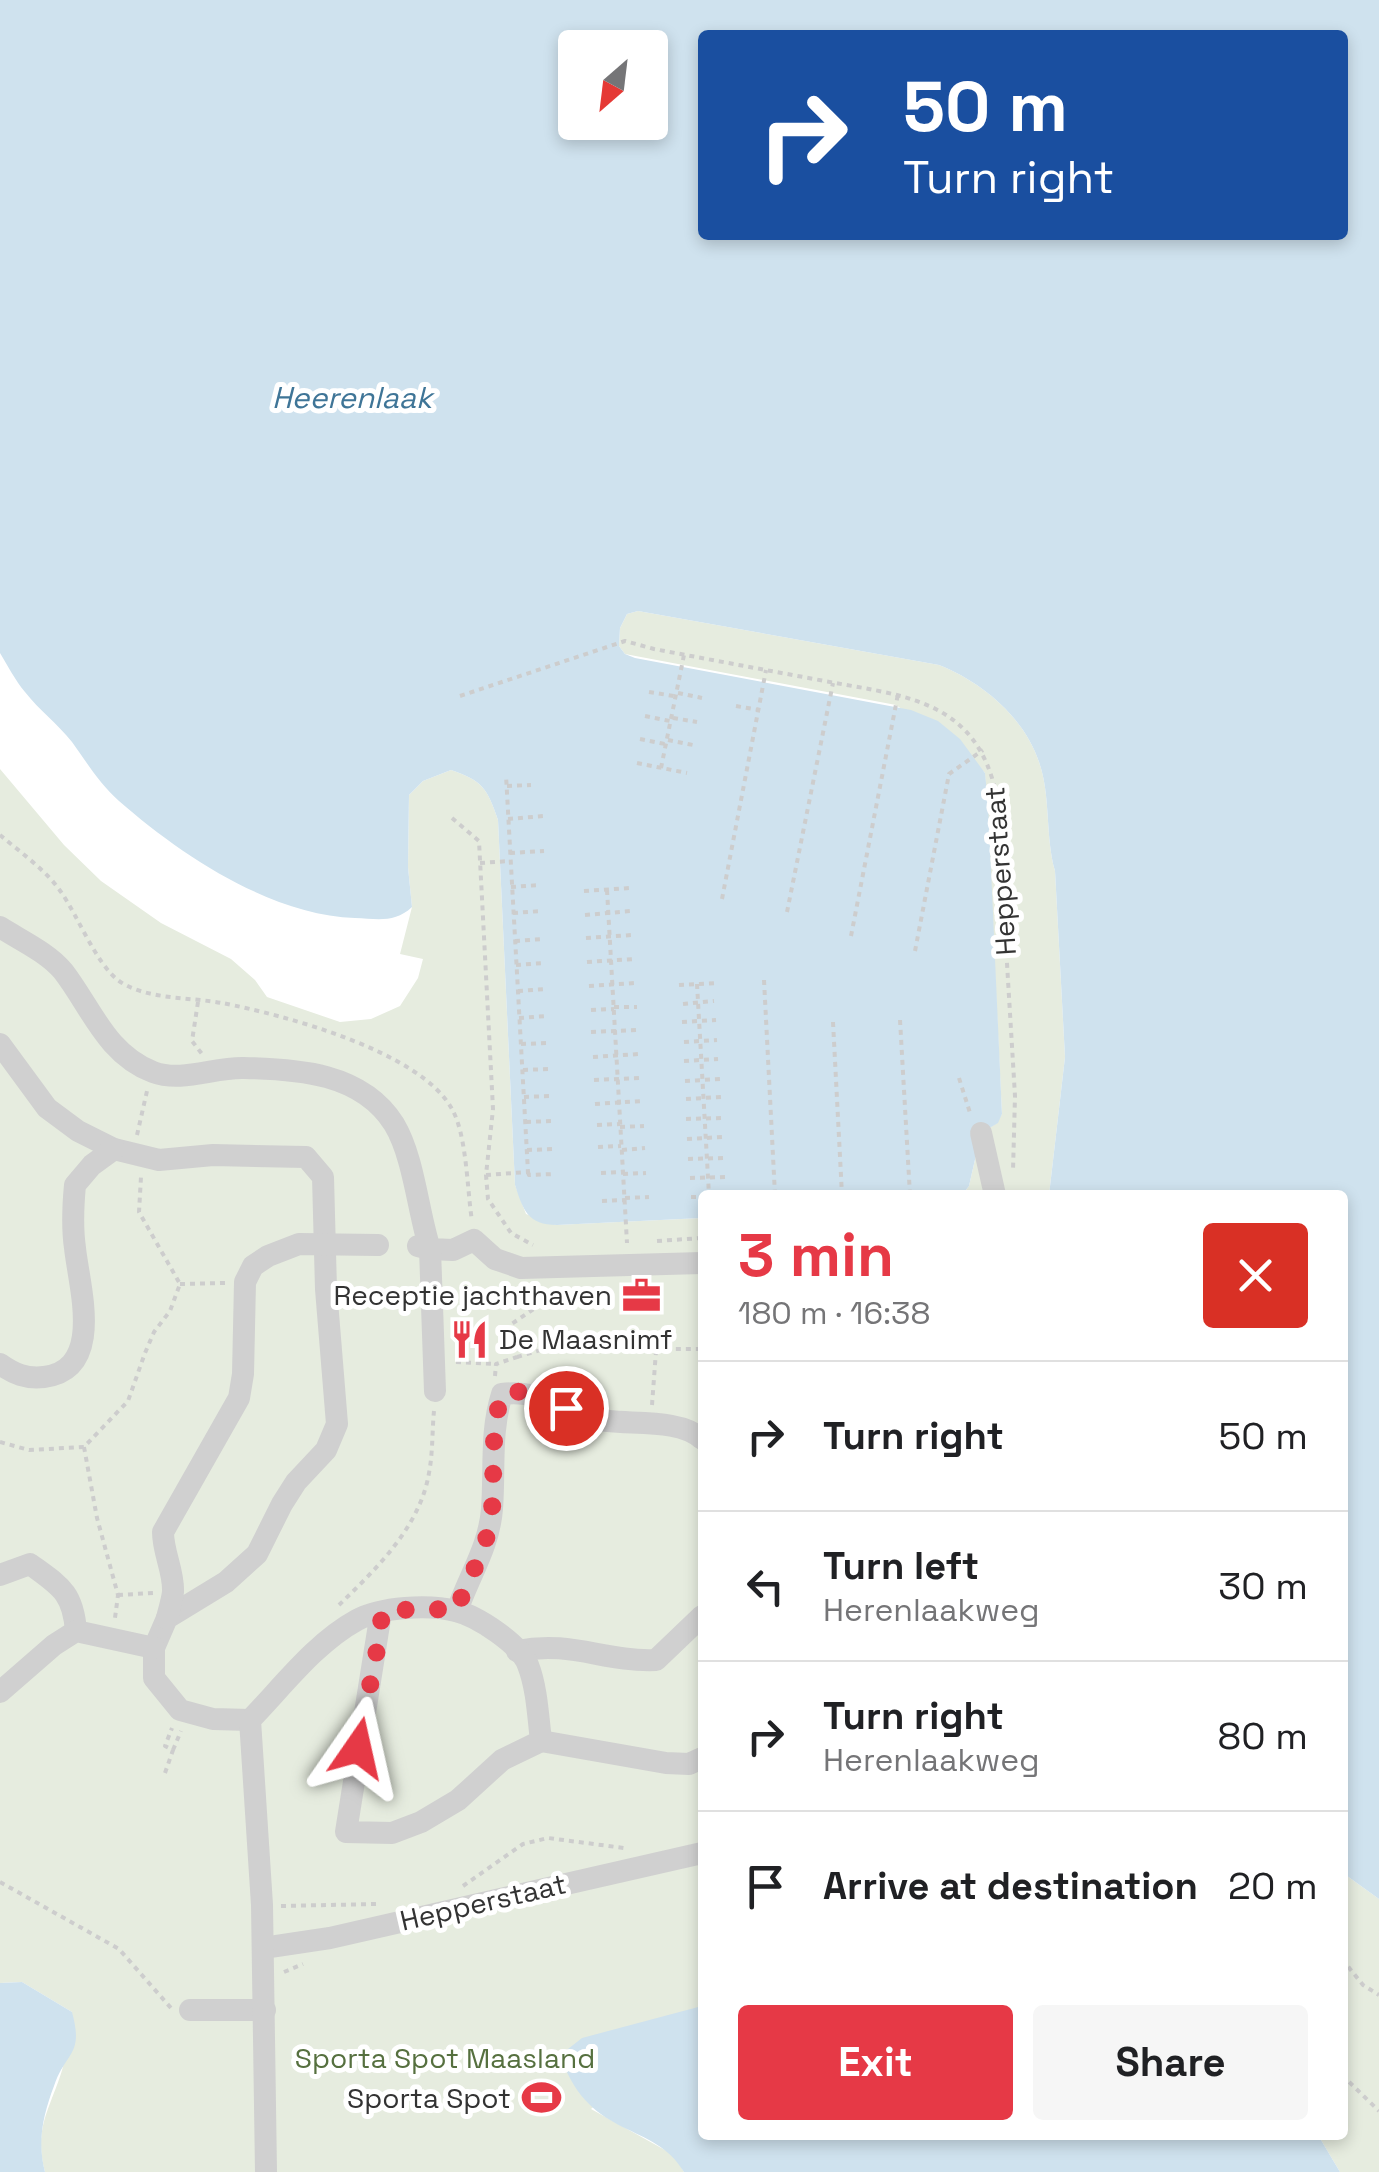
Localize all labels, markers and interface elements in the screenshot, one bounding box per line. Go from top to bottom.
north arrow [558,30,668,140]
map controls [558,30,668,140]
text: 50 m [903,62,1068,151]
icon: right [738,70,868,200]
text: Turn right [903,149,1114,206]
water label: Heerenlaak [272,378,435,417]
street label: Hepperstaat [976,785,1024,957]
text: 3 min [738,1217,894,1294]
button: close [1203,1223,1308,1328]
office icon: Receptie jachthaven [621,1274,663,1316]
place label: Receptie jachthaven [334,1277,612,1313]
text: 180 m · 16:38 [738,1293,930,1333]
restaurant icon: De Maasnimf [448,1318,490,1360]
place label: De Maasnimf [499,1321,673,1357]
pin [524,1366,609,1451]
icon: arrive [539,1381,594,1436]
icon: right [738,1409,793,1464]
text: Turn right [823,1412,1004,1460]
text: 50 m [1218,1412,1308,1460]
text: Turn left [823,1542,979,1590]
icon: left [738,1559,793,1614]
text: 30 m [1218,1562,1308,1610]
text: Herenlaakweg [823,1590,1040,1630]
text: Turn right [823,1692,1004,1740]
position arrow [306,1696,410,1800]
icon: right [738,1709,793,1764]
text: 80 m [1218,1712,1308,1760]
text: Herenlaakweg [823,1740,1040,1780]
icon: arrive [738,1859,793,1914]
text: Arrive at destination [823,1862,1198,1910]
text: 20 m [1228,1862,1318,1910]
street label: Hepperstaat [396,1865,570,1939]
button: Exit [738,2005,1013,2120]
button: Share [1033,2005,1308,2120]
park label: Sporta Spot Maasland [295,2040,595,2076]
sports icon: Sporta Spot [520,2077,562,2119]
place label: Sporta Spot [347,2080,511,2116]

